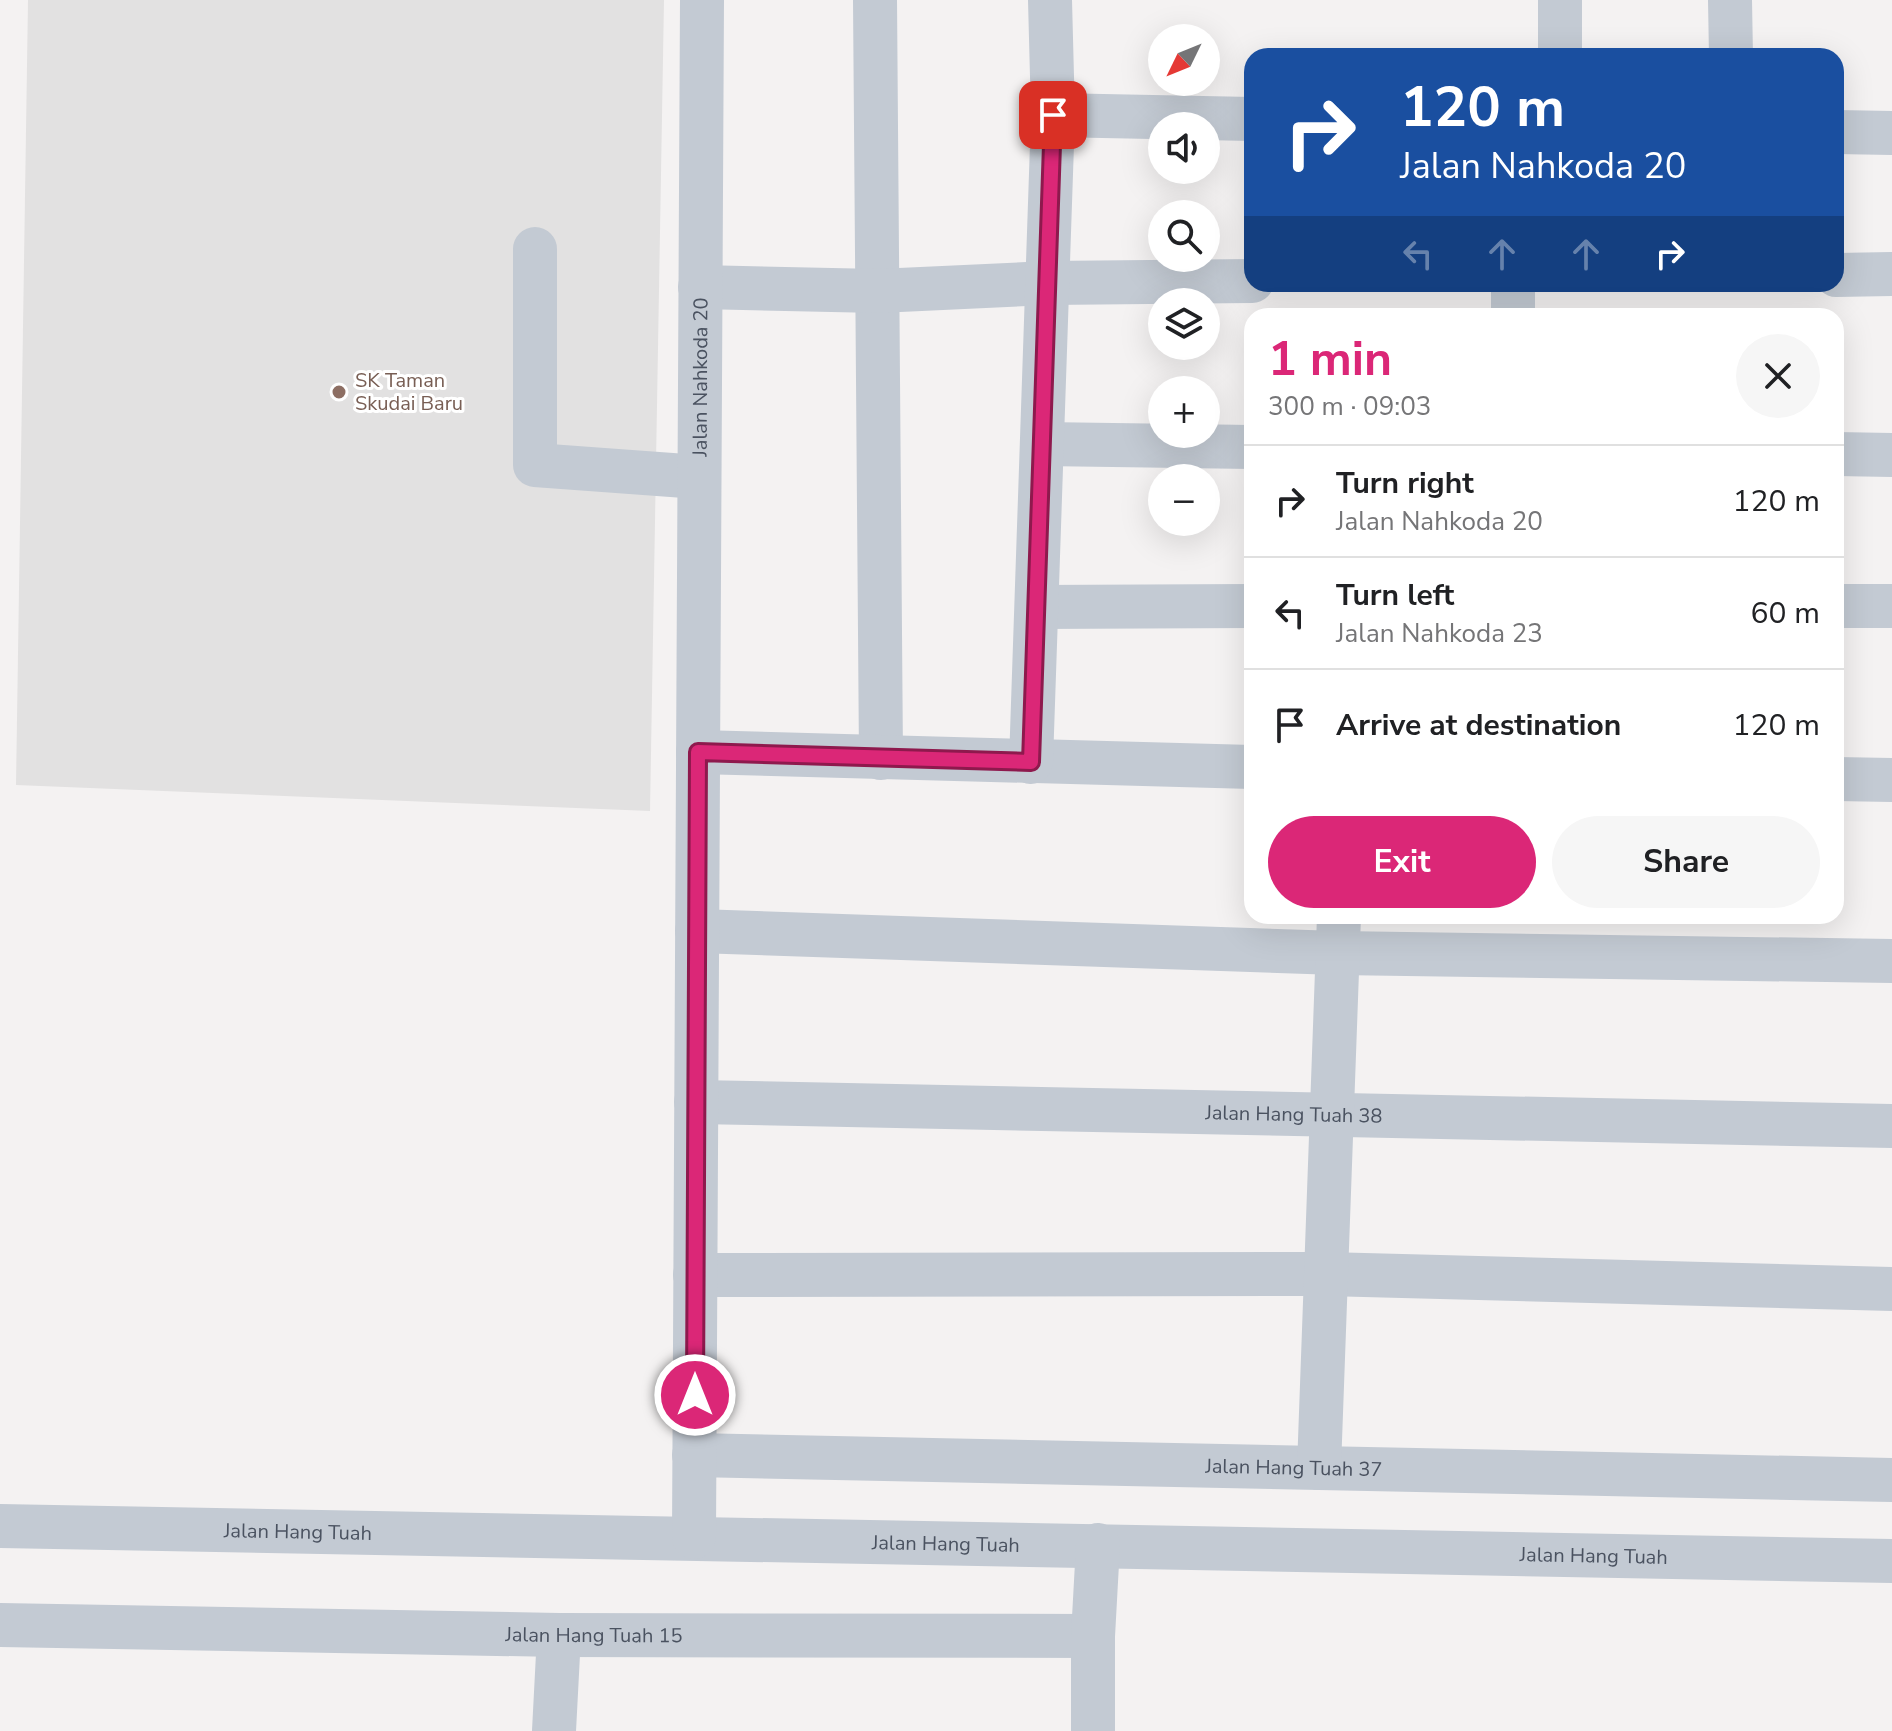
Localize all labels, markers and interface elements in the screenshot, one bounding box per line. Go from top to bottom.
north arrow [1148,24,1220,96]
map controls [1148,24,1220,536]
text: 120 m [1400,69,1565,146]
icon: right [1268,80,1372,184]
pin [1019,81,1087,149]
icon: arrive [1031,93,1075,137]
button: sound [1148,112,1220,184]
text: Jalan Nahkoda 20 [1400,142,1686,191]
button: search [1148,200,1220,272]
icon: left [1396,232,1440,276]
icon: ahead [1480,232,1524,276]
icon: ahead [1564,232,1608,276]
icon: right [1648,232,1692,276]
button: layers [1148,288,1220,360]
street label: Jalan Nahkoda 20 [686,297,714,458]
text: 1 min [1268,326,1392,392]
button: close [1736,334,1820,418]
place label: SK Taman Skudai Baru [355,367,463,417]
button: + [1148,376,1220,448]
marker: SK Taman Skudai Baru [330,383,348,401]
text: 300 m · 09:03 [1268,389,1431,424]
text: Turn right [1336,463,1474,504]
button: − [1148,464,1220,536]
icon: right [1268,479,1312,523]
text: 120 m [1733,481,1820,522]
text: Jalan Nahkoda 20 [1336,504,1543,539]
text: Turn left [1336,575,1454,616]
icon: left [1268,591,1312,635]
text: 60 m [1751,593,1820,634]
text: Jalan Nahkoda 23 [1336,616,1543,651]
icon: arrive [1268,703,1312,747]
text: Arrive at destination [1336,705,1621,746]
text: 120 m [1733,705,1820,746]
button: Exit [1268,816,1536,908]
button: Share [1552,816,1820,908]
street label: Jalan Hang Tuah 38 [1204,1099,1383,1129]
position arrow [653,1353,737,1437]
street label: Jalan Hang Tuah 37 [1204,1452,1383,1483]
street label: Jalan Hang Tuah [223,1517,372,1546]
street label: Jalan Hang Tuah [871,1529,1020,1558]
street label: Jalan Hang Tuah [1518,1541,1668,1570]
street label: Jalan Hang Tuah 15 [504,1621,683,1649]

